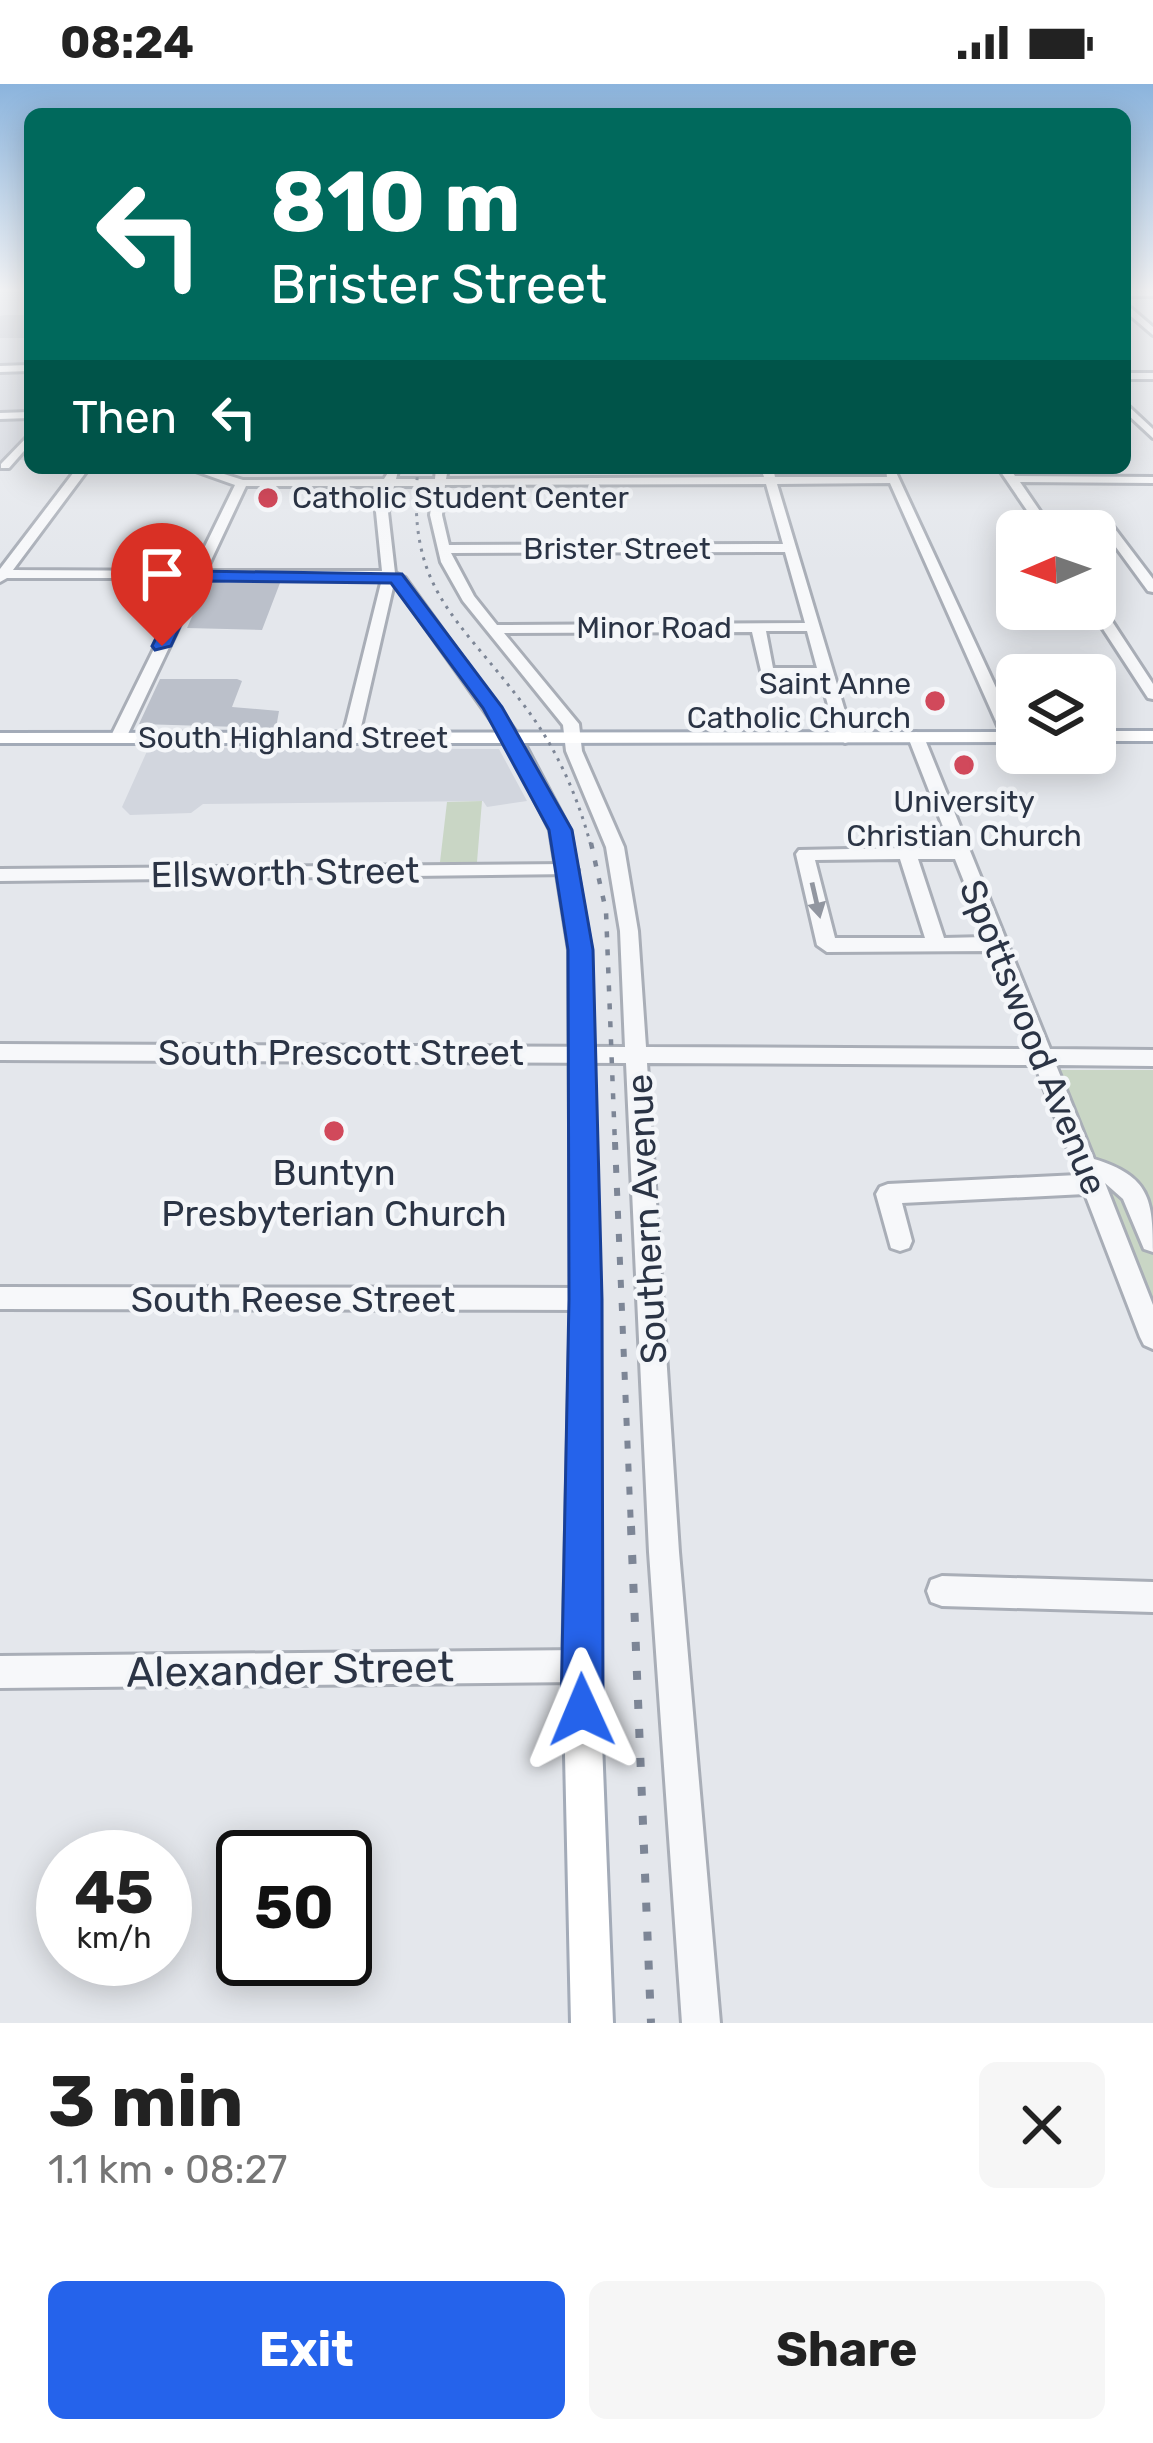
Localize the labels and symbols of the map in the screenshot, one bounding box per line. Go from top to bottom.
place label: Catholic Student Center [292,480,629,516]
marker: Catholic Student Center [255,485,281,511]
north arrow [996,510,1116,630]
pin [111,523,213,646]
street label: Brister Street [523,531,711,567]
street label: Minor Road [576,610,732,646]
place label: Saint Anne Catholic Church [687,666,911,736]
marker: Saint Anne Catholic Church [922,688,948,714]
street label: South Highland Street [138,720,448,756]
marker: University Christian Church [951,752,977,778]
place label: University Christian Church [846,784,1082,854]
street label: Ellsworth Street [150,849,420,896]
street label: Spottswood Avenue [951,874,1116,1201]
one-way arrow [807,881,826,918]
street label: South Prescott Street [158,1031,524,1074]
street label: Southern Avenue [617,1073,676,1365]
marker: Buntyn Presbyterian Church [321,1118,347,1144]
place label: Buntyn Presbyterian Church [161,1151,507,1235]
street label: South Reese Street [131,1278,455,1321]
street label: Alexander Street [126,1642,454,1698]
position arrow [519,1647,645,1773]
speed limit sign: 50 [216,1830,372,1986]

